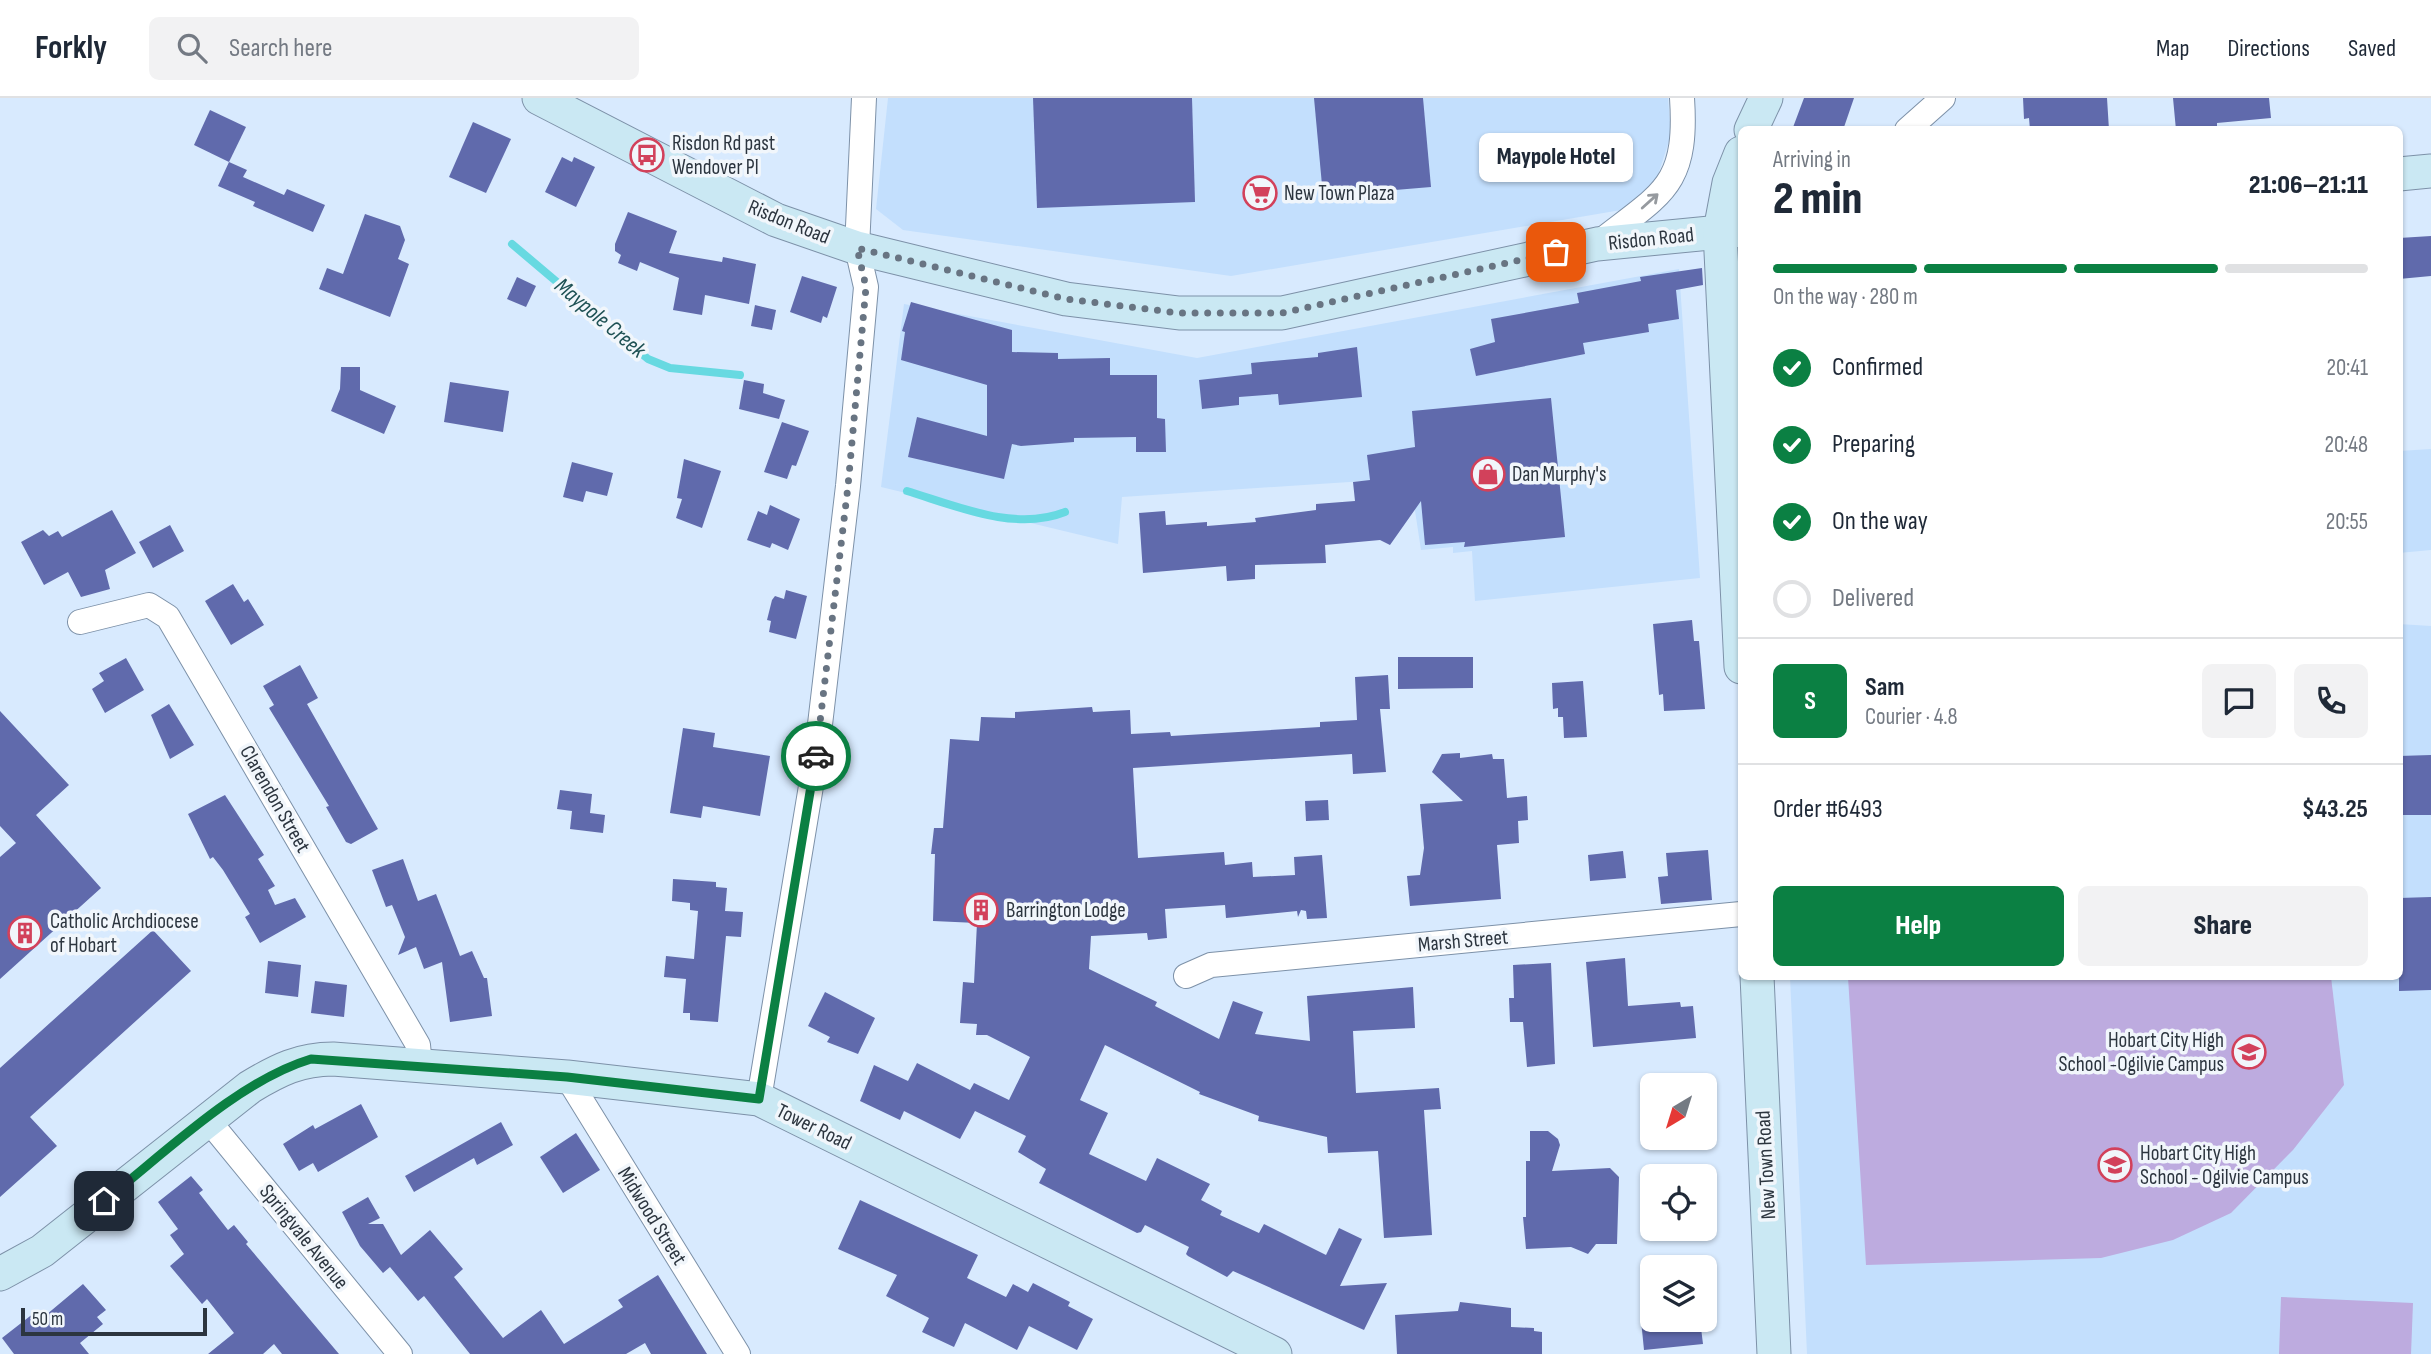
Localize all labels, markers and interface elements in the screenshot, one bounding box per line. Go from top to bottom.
search box [149,17,639,80]
text: Forkly [35,28,107,68]
icon: search [173,29,211,67]
text: Search here [229,33,332,64]
text: Map [2156,34,2189,63]
text: Directions [2227,34,2310,63]
text: Saved [2348,34,2396,63]
place label: Risdon Rd past Wendover Pl [672,131,775,180]
callout: Maypole Hotel [1479,133,1633,182]
bus stop icon: Risdon Rd past Wendover Pl [628,136,666,174]
text: Maypole Hotel [1497,143,1615,171]
text: Arriving in [1773,146,1851,174]
text: 21:06–21:11 [2249,170,2368,201]
text: 2 min [1773,172,1862,227]
supermarket icon: New Town Plaza [1241,174,1279,212]
place label: New Town Plaza [1284,181,1395,206]
one-way arrow [1641,193,1659,209]
street label: Risdon Road [744,194,834,250]
pin [1526,222,1586,282]
street label: Risdon Road [1607,222,1695,256]
icon: bag [1537,233,1575,271]
water label: Maypole Creek [549,272,652,365]
text: On the way · 280 m [1773,283,1918,311]
icon: check [1773,349,1811,387]
text: Confirmed [1832,352,1923,383]
text: 20:41 [2326,354,2368,382]
icon: check [1773,426,1811,464]
text: Preparing [1832,429,1915,460]
text: 20:48 [2324,431,2368,459]
shop icon: Dan Murphy's [1469,455,1507,493]
place label: Dan Murphy's [1512,462,1606,487]
icon: check [1773,503,1811,541]
text: On the way [1832,506,1928,537]
text: 20:55 [2326,508,2368,536]
text: Delivered [1832,583,1914,614]
button: chat [2202,664,2276,738]
button: phone [2294,664,2368,738]
text: Sam [1865,672,1905,703]
text: S [1804,686,1816,717]
text: Courier · 4.8 [1865,703,1958,731]
courier [781,721,851,791]
icon: car [797,737,835,775]
street label: Clarendon Street [234,741,316,857]
text: Order #6493 [1773,794,1883,825]
text: $43.25 [2302,794,2368,825]
button: Help [1773,886,2064,966]
button: Share [2078,886,2368,966]
building icon: Barrington Lodge [962,891,1000,929]
place label: Barrington Lodge [1006,898,1126,923]
place label: Catholic Archdiocese of Hobart [50,909,199,958]
building icon: Catholic Archdiocese of Hobart [6,914,44,952]
street label: Marsh Street [1417,925,1509,957]
place label: Hobart City High School -Ogilvie Campus [2058,1028,2224,1077]
school or university icon: Hobart City High School -Ogilvie Campus [2230,1033,2268,1071]
north arrow [1640,1073,1717,1150]
map controls [1640,1073,1717,1332]
street label: Tower Road [772,1098,856,1156]
street label: New Town Road [1751,1110,1781,1220]
place label: Hobart City High School - Ogilvie Campus [2140,1141,2309,1190]
school or university icon: Hobart City High School - Ogilvie Campus [2096,1146,2134,1184]
street label: Midwood Street [612,1162,692,1270]
button: locate [1640,1164,1717,1241]
pin [74,1171,134,1231]
street label: Springvale Avenue [254,1180,354,1294]
icon: home [85,1182,123,1220]
button: layers [1640,1255,1717,1332]
scale bar [21,1305,206,1337]
text: 50 m [32,1308,63,1331]

